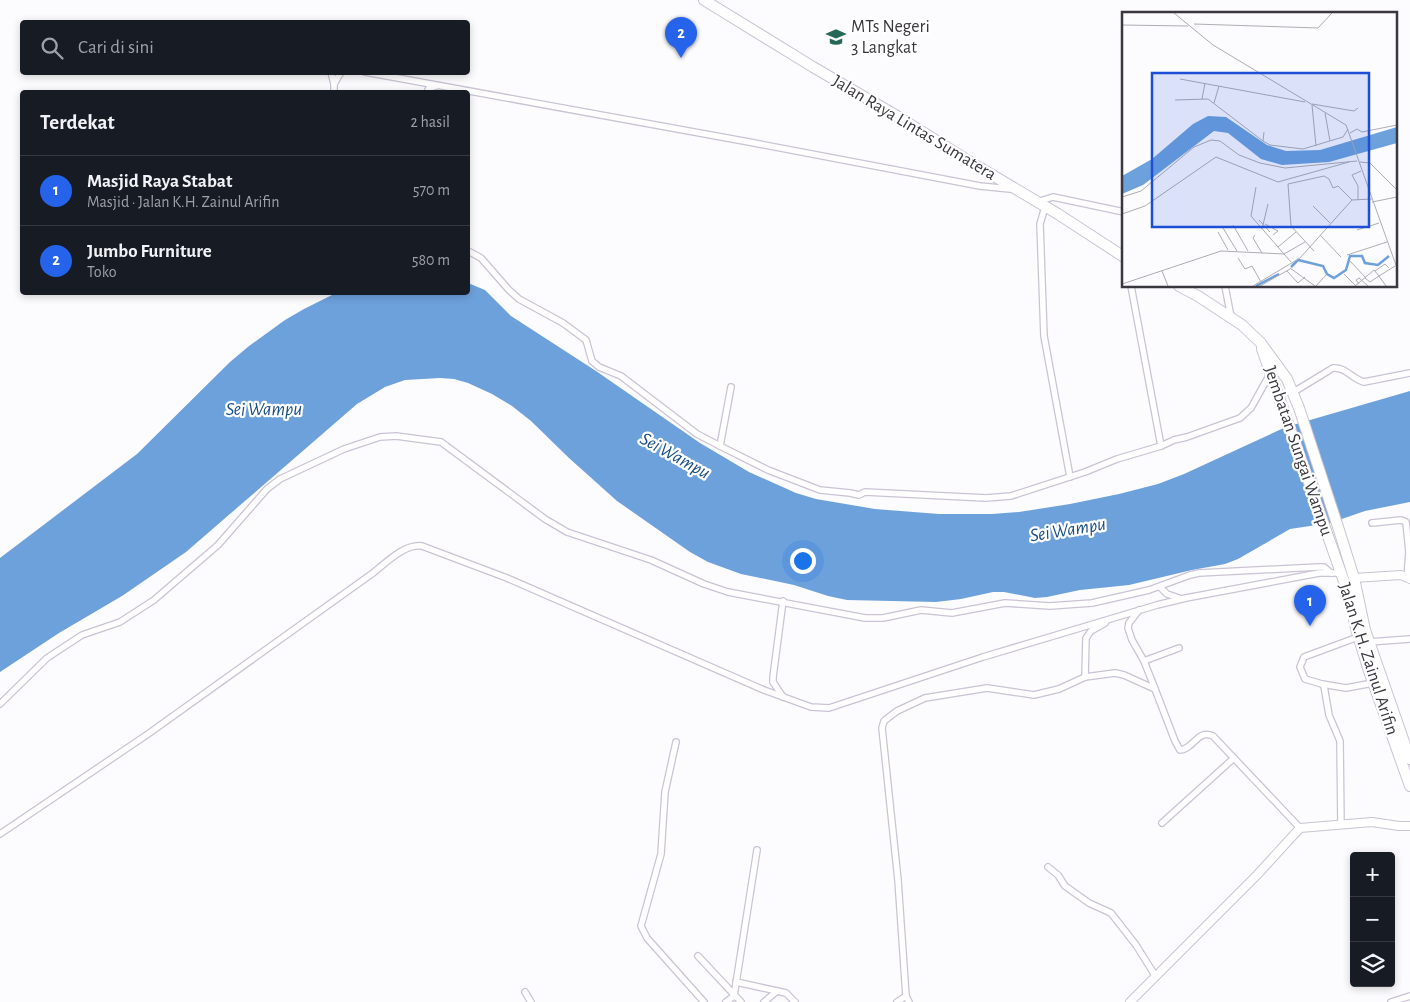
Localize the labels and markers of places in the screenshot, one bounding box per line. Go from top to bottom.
pin: 2 [665,17,697,58]
place label: MTs Negeri 3 Langkat [851,18,930,57]
school or university icon: MTs Negeri 3 Langkat [825,26,847,48]
pin: 1 [1294,585,1326,626]

